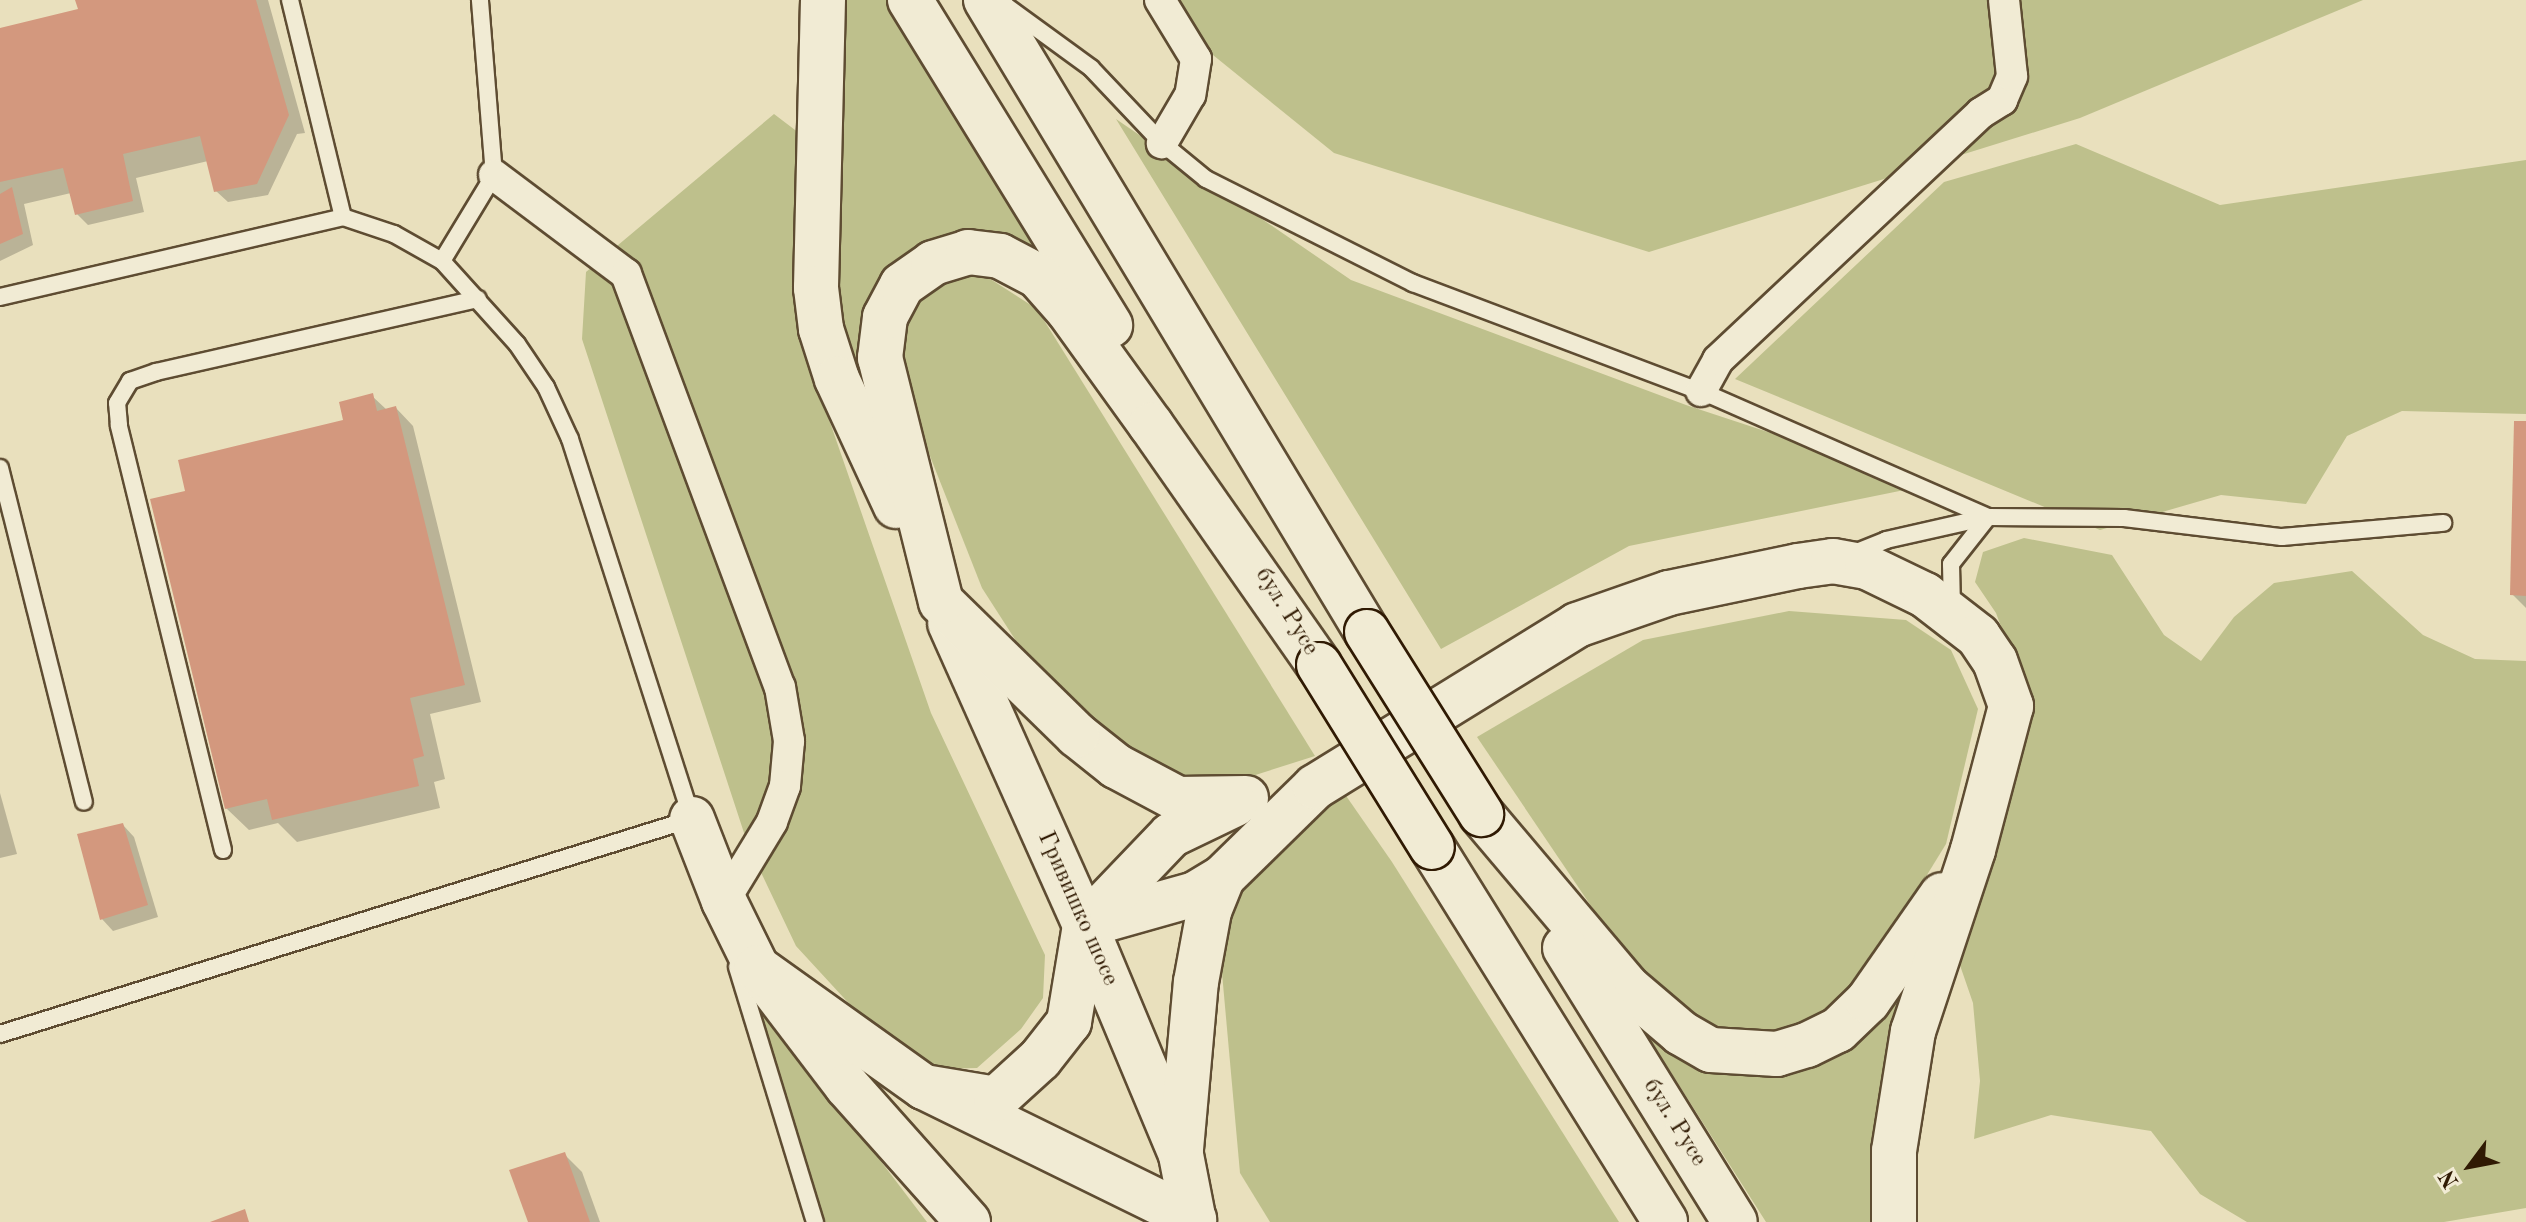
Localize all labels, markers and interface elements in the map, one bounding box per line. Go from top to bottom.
street label: бул. Русе [1248,563,1324,661]
street label: Гривишко шосе [1030,827,1124,991]
street label: бул. Русе [1636,1074,1712,1172]
north arrow [2430,1126,2510,1206]
text: N [2436,1166,2463,1192]

